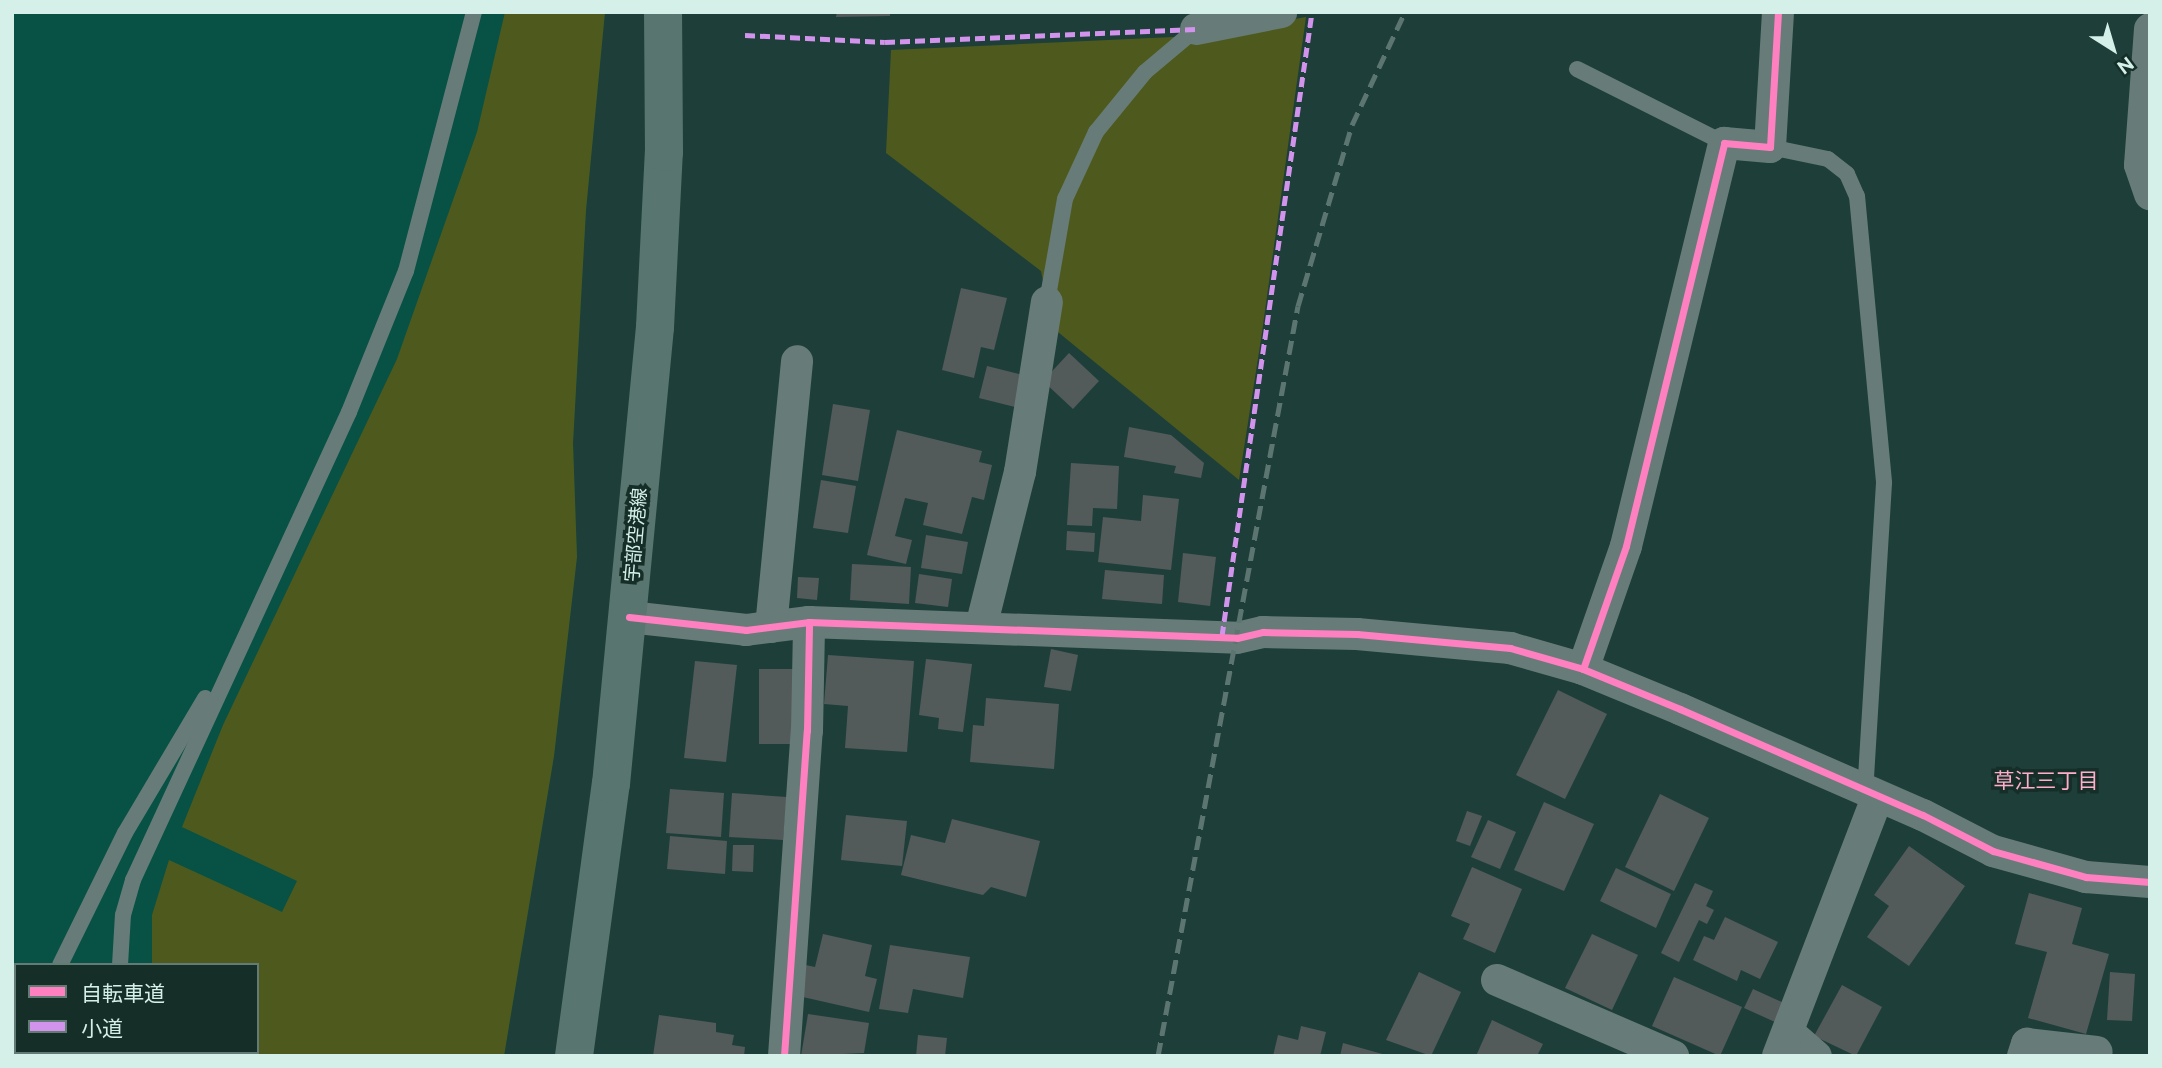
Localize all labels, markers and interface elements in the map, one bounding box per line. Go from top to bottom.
north arrow [2078,14,2148,84]
text: N [2113,53,2138,79]
street label: 宇部空港線 [621,487,651,583]
district label: 草江三丁目 [1994,768,2098,794]
legend [14,963,259,1054]
text: 自転車道 [81,981,165,1006]
text: 小道 [81,1016,123,1041]

